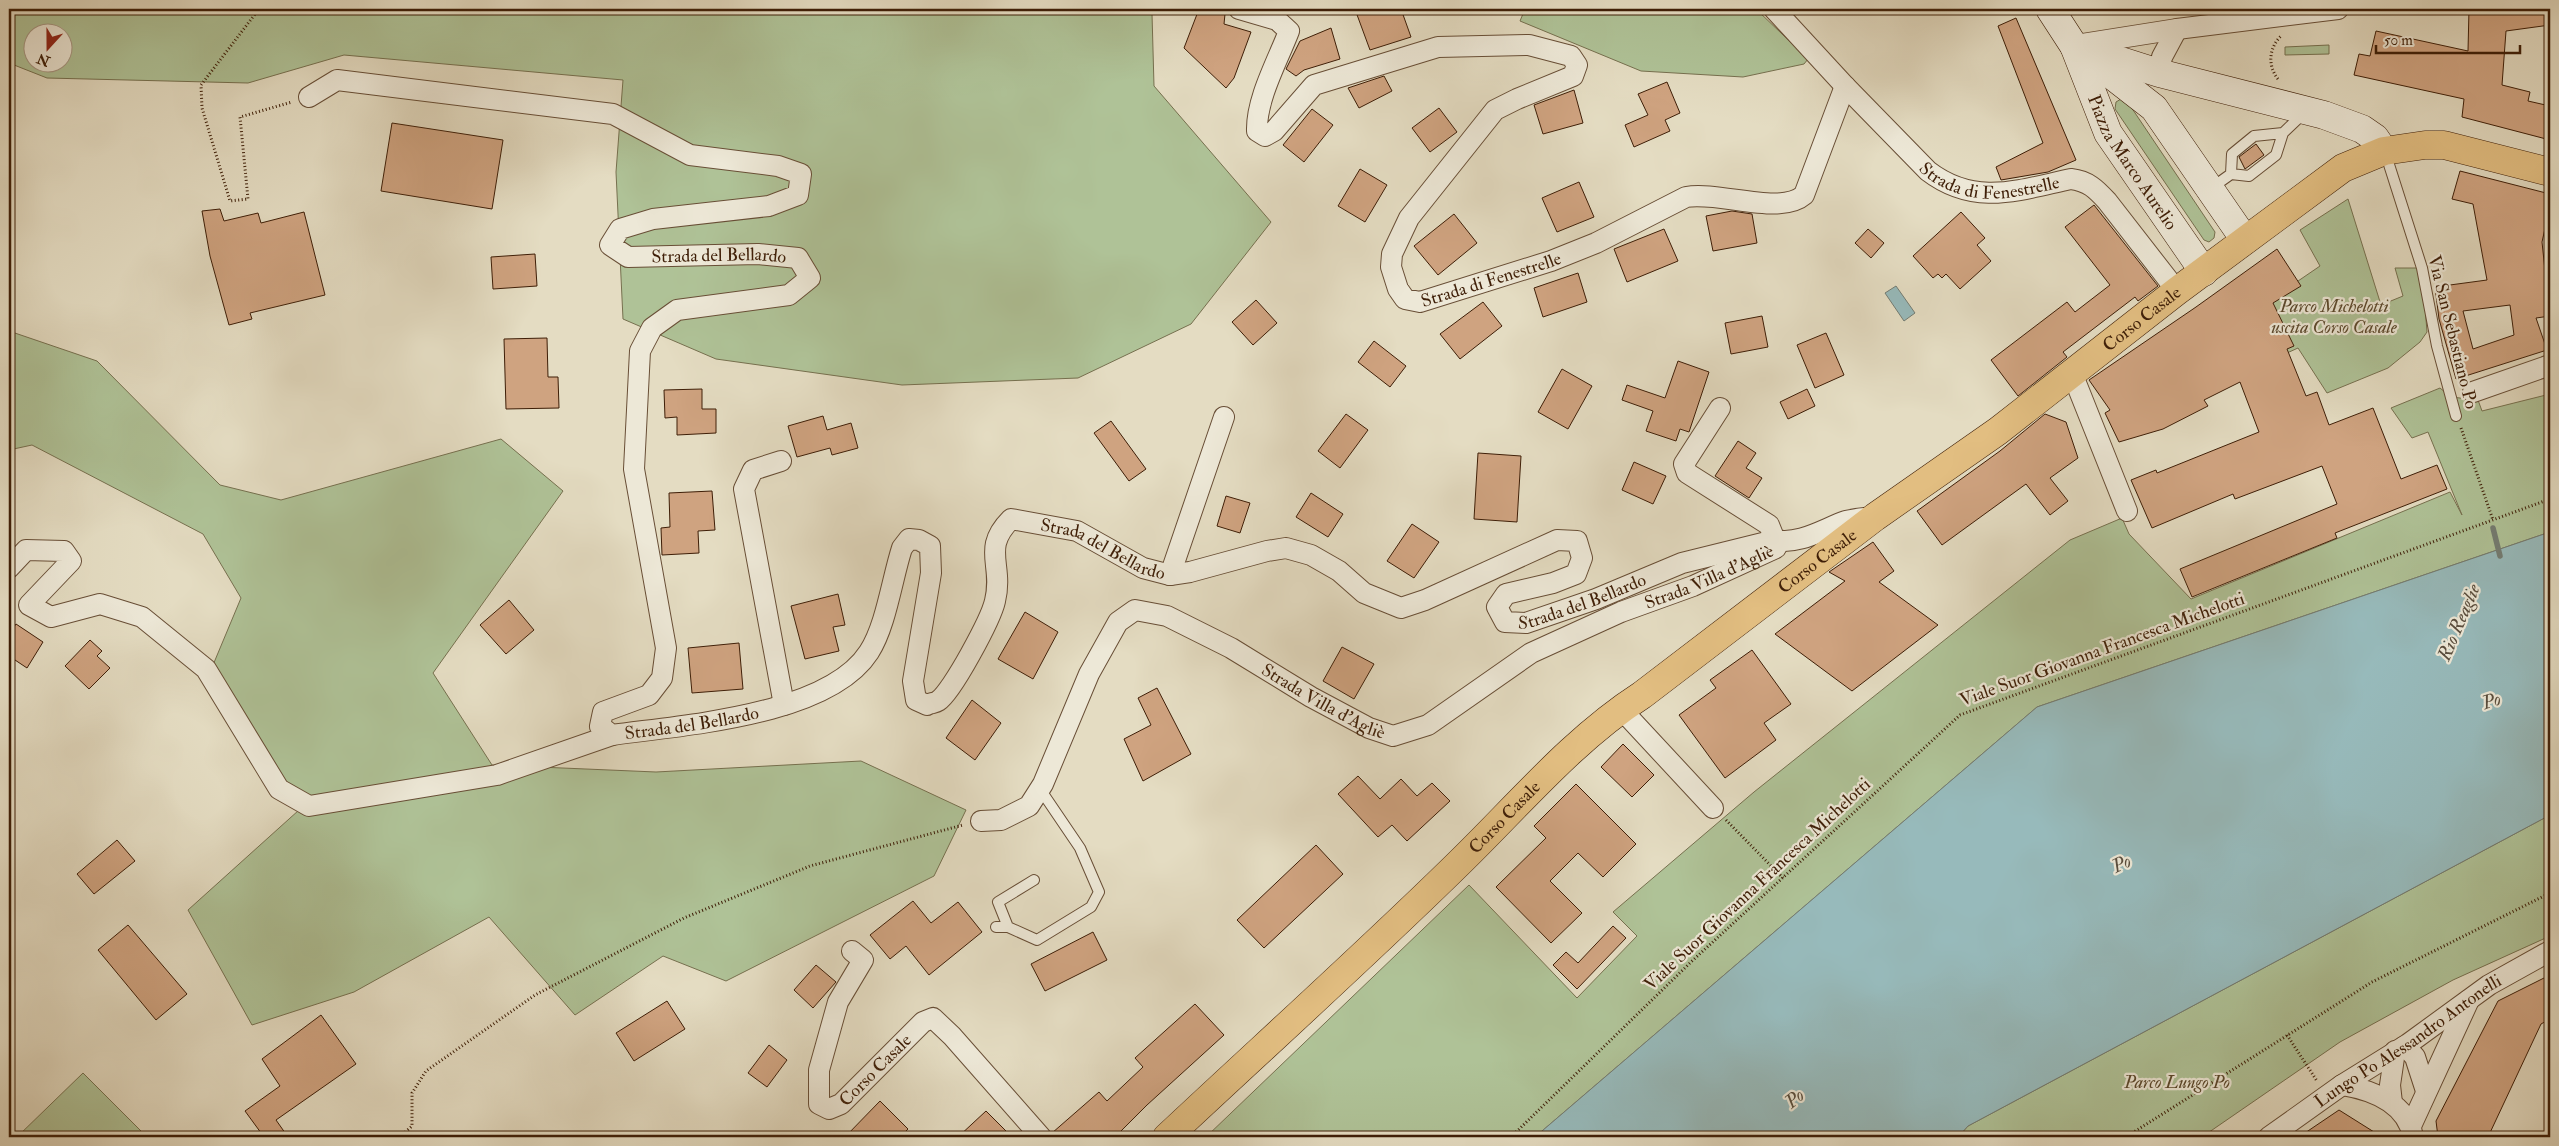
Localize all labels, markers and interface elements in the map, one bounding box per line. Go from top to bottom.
north arrow [22,22,72,72]
scale bar [2376,22,2520,54]
text: 50 m [2384,31,2413,50]
text: N [34,49,53,70]
street label: Piazza Marco Aurelio [2082,92,2183,235]
street label: Strada di Fenestrelle [1914,157,2062,205]
street label: Strada del Bellardo [651,243,788,269]
street label: Strada di Fenestrelle [1418,247,1565,313]
street label: Via San Sebastiano Po [2422,253,2483,412]
street label: Corso Casale [2098,281,2186,357]
park label: Parco Michelotti uscita Corso Casale [2271,295,2398,339]
street label: Strada del Bellardo [1039,514,1168,585]
street label: Corso Casale [1774,524,1862,599]
street label: Strada Villa d'Agliè [1642,540,1778,615]
street label: Strada del Bellardo [1517,568,1650,635]
water label: Rio Reaglie [2432,580,2486,665]
street label: Viale Suor Giovanna Francesca Michelotti [1956,587,2248,712]
street label: Strada Villa d'Agliè [1257,658,1388,745]
water label: Po [2478,687,2504,715]
street label: Strada del Bellardo [623,701,761,745]
street label: Viale Suor Giovanna Francesca Michelotti [1639,773,1876,996]
street label: Corso Casale [1464,776,1546,859]
water label: Po [2107,849,2135,879]
street label: Lungo Po Alessandro Antonelli [2310,969,2506,1113]
street label: Corso Casale [834,1029,917,1111]
park label: Parco Lungo Po [2123,1071,2230,1094]
water label: Po [1779,1083,1810,1115]

